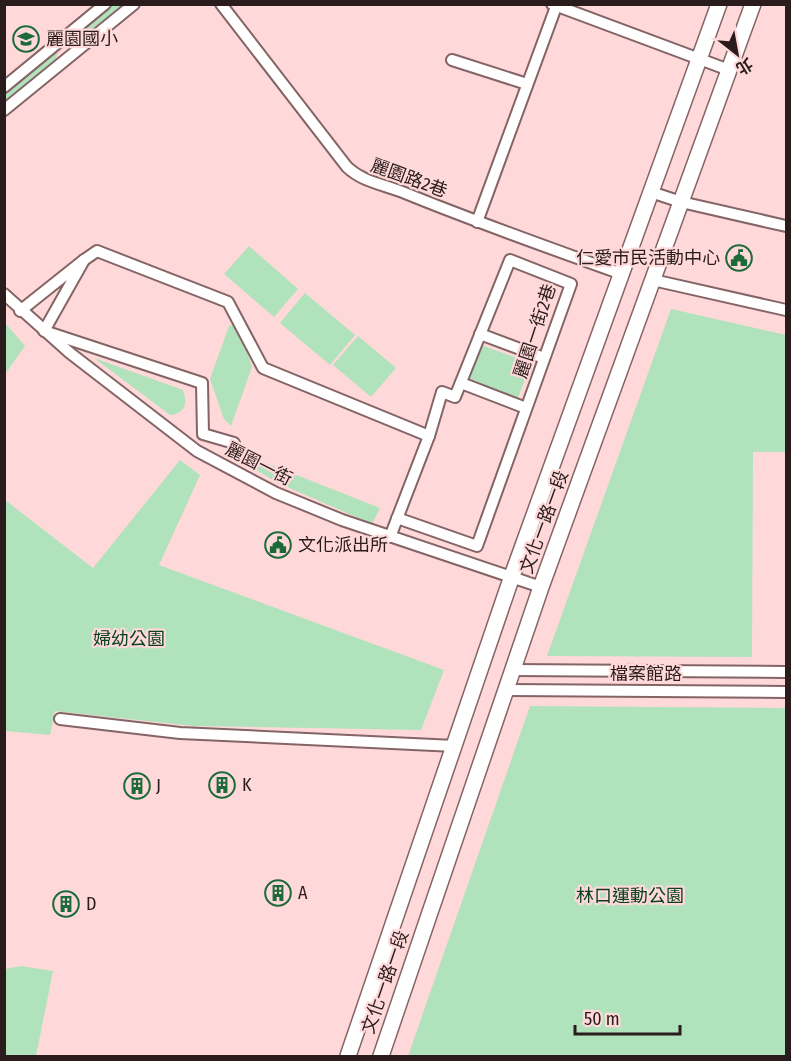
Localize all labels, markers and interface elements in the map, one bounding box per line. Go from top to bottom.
school or university icon: 麗園國小 [11,24,41,54]
north arrow [707,24,767,84]
place label: 麗園國小 [46,28,118,50]
text: 北 [733,54,756,79]
street label: 麗園路2巷 [368,154,450,202]
public building icon: 仁愛市民活動中心 [724,243,754,273]
place label: 仁愛市民活動中心 [576,247,720,269]
street label: 麗園一街2巷 [509,281,561,381]
street label: 麗園一街 [222,438,296,490]
street label: 文化一路一段 [515,467,573,577]
public building icon: 文化派出所 [263,530,293,560]
place label: 文化派出所 [298,534,388,556]
park label: 婦幼公園 [93,628,165,650]
street label: 檔案館路 [610,663,682,685]
building icon: K [207,770,237,800]
building icon: J [122,771,152,801]
place label: K [242,774,252,796]
place label: J [156,775,161,797]
building icon: A [263,878,293,908]
place label: A [298,882,308,904]
park label: 林口運動公園 [576,885,684,907]
building icon: D [51,889,81,919]
place label: D [86,893,96,915]
street label: 文化一路一段 [357,927,413,1037]
scale bar [575,998,680,1036]
text: 50 m [584,1008,620,1030]

